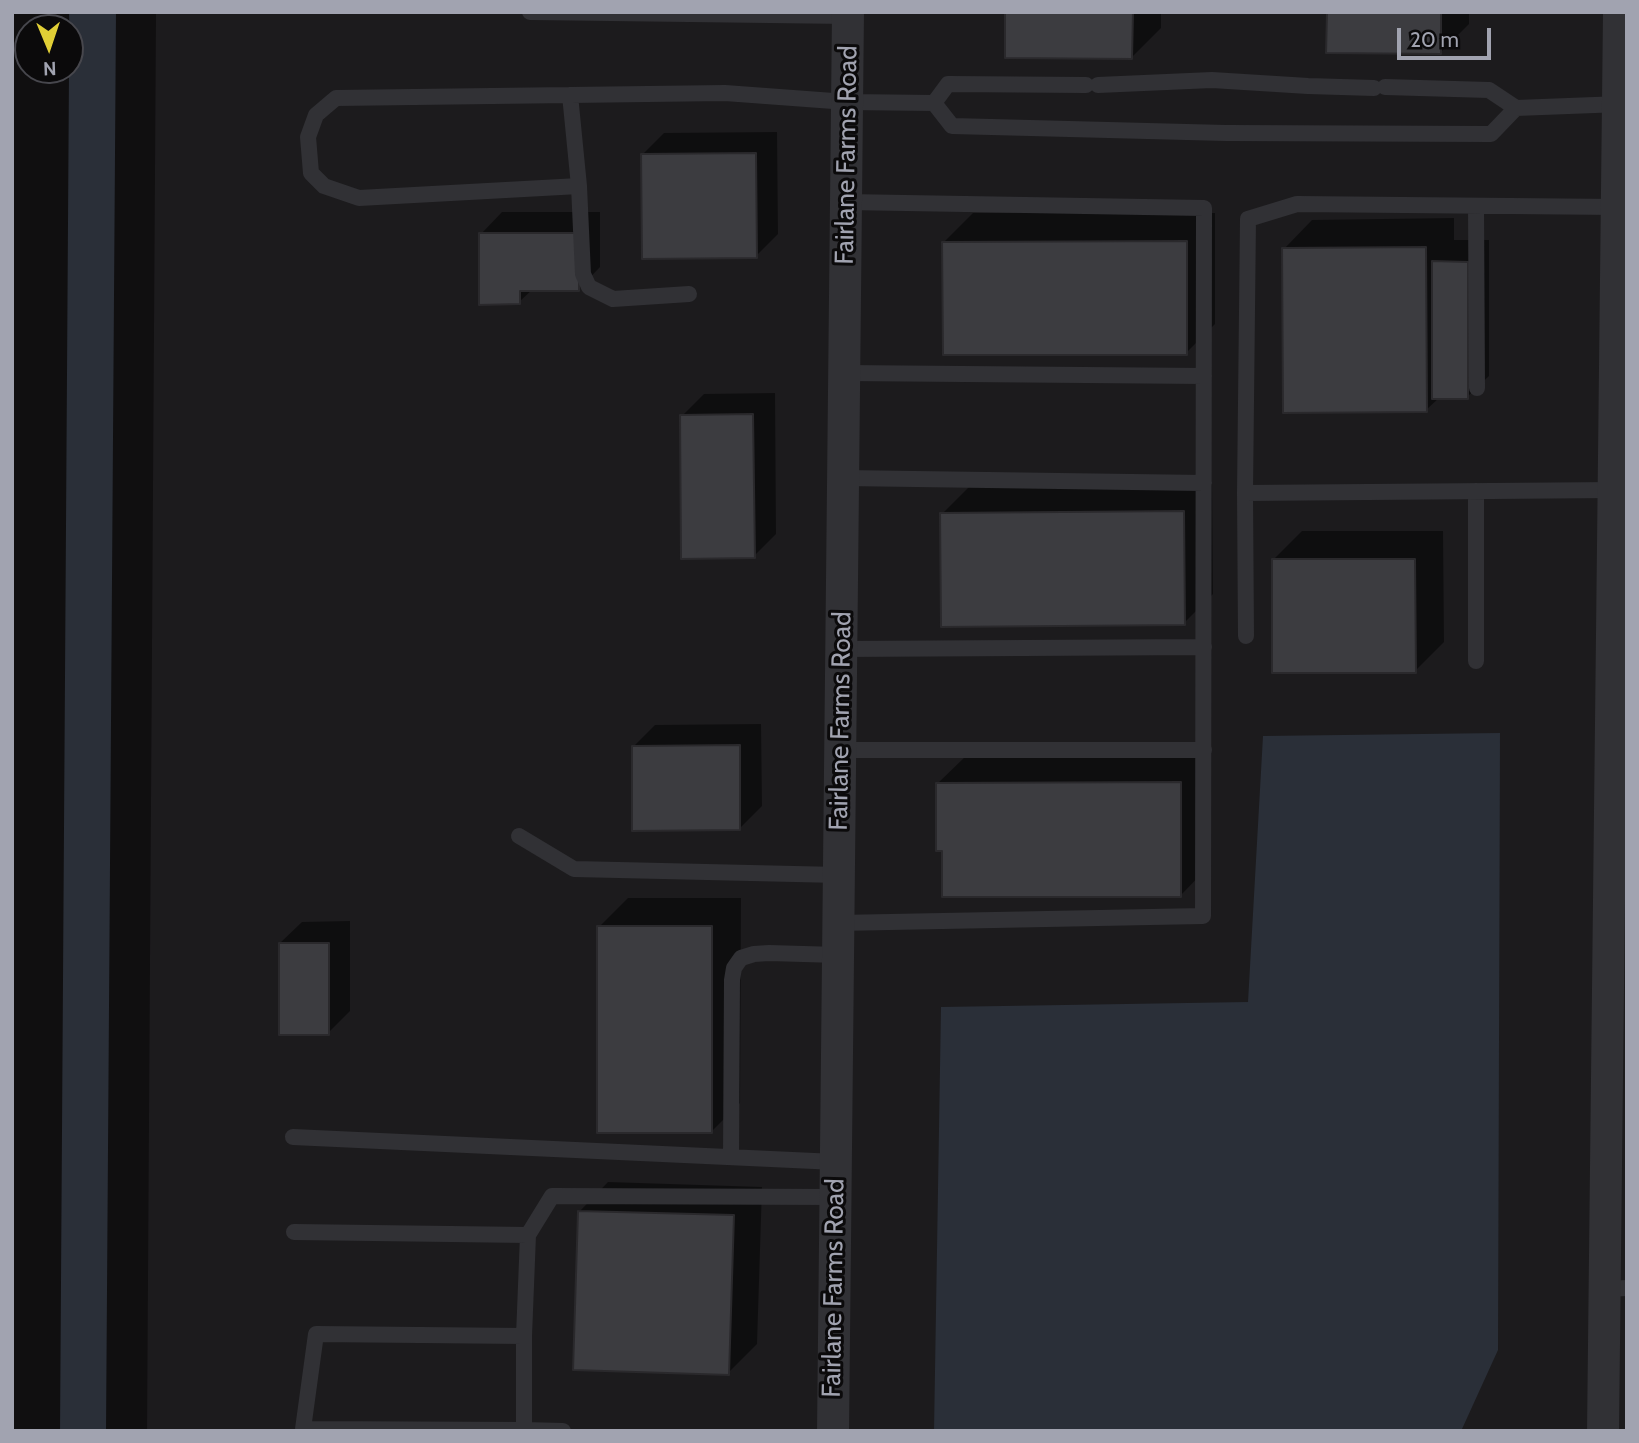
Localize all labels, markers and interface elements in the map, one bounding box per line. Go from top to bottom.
north arrow [14,14,84,84]
scale bar [1401,14,1496,58]
text: 20 m [1410,27,1459,52]
street label: Fairlane Farms Road [829,45,865,265]
text: N [43,57,57,80]
street label: Fairlane Farms Road [823,611,859,831]
street label: Fairlane Farms Road [816,1178,852,1398]

